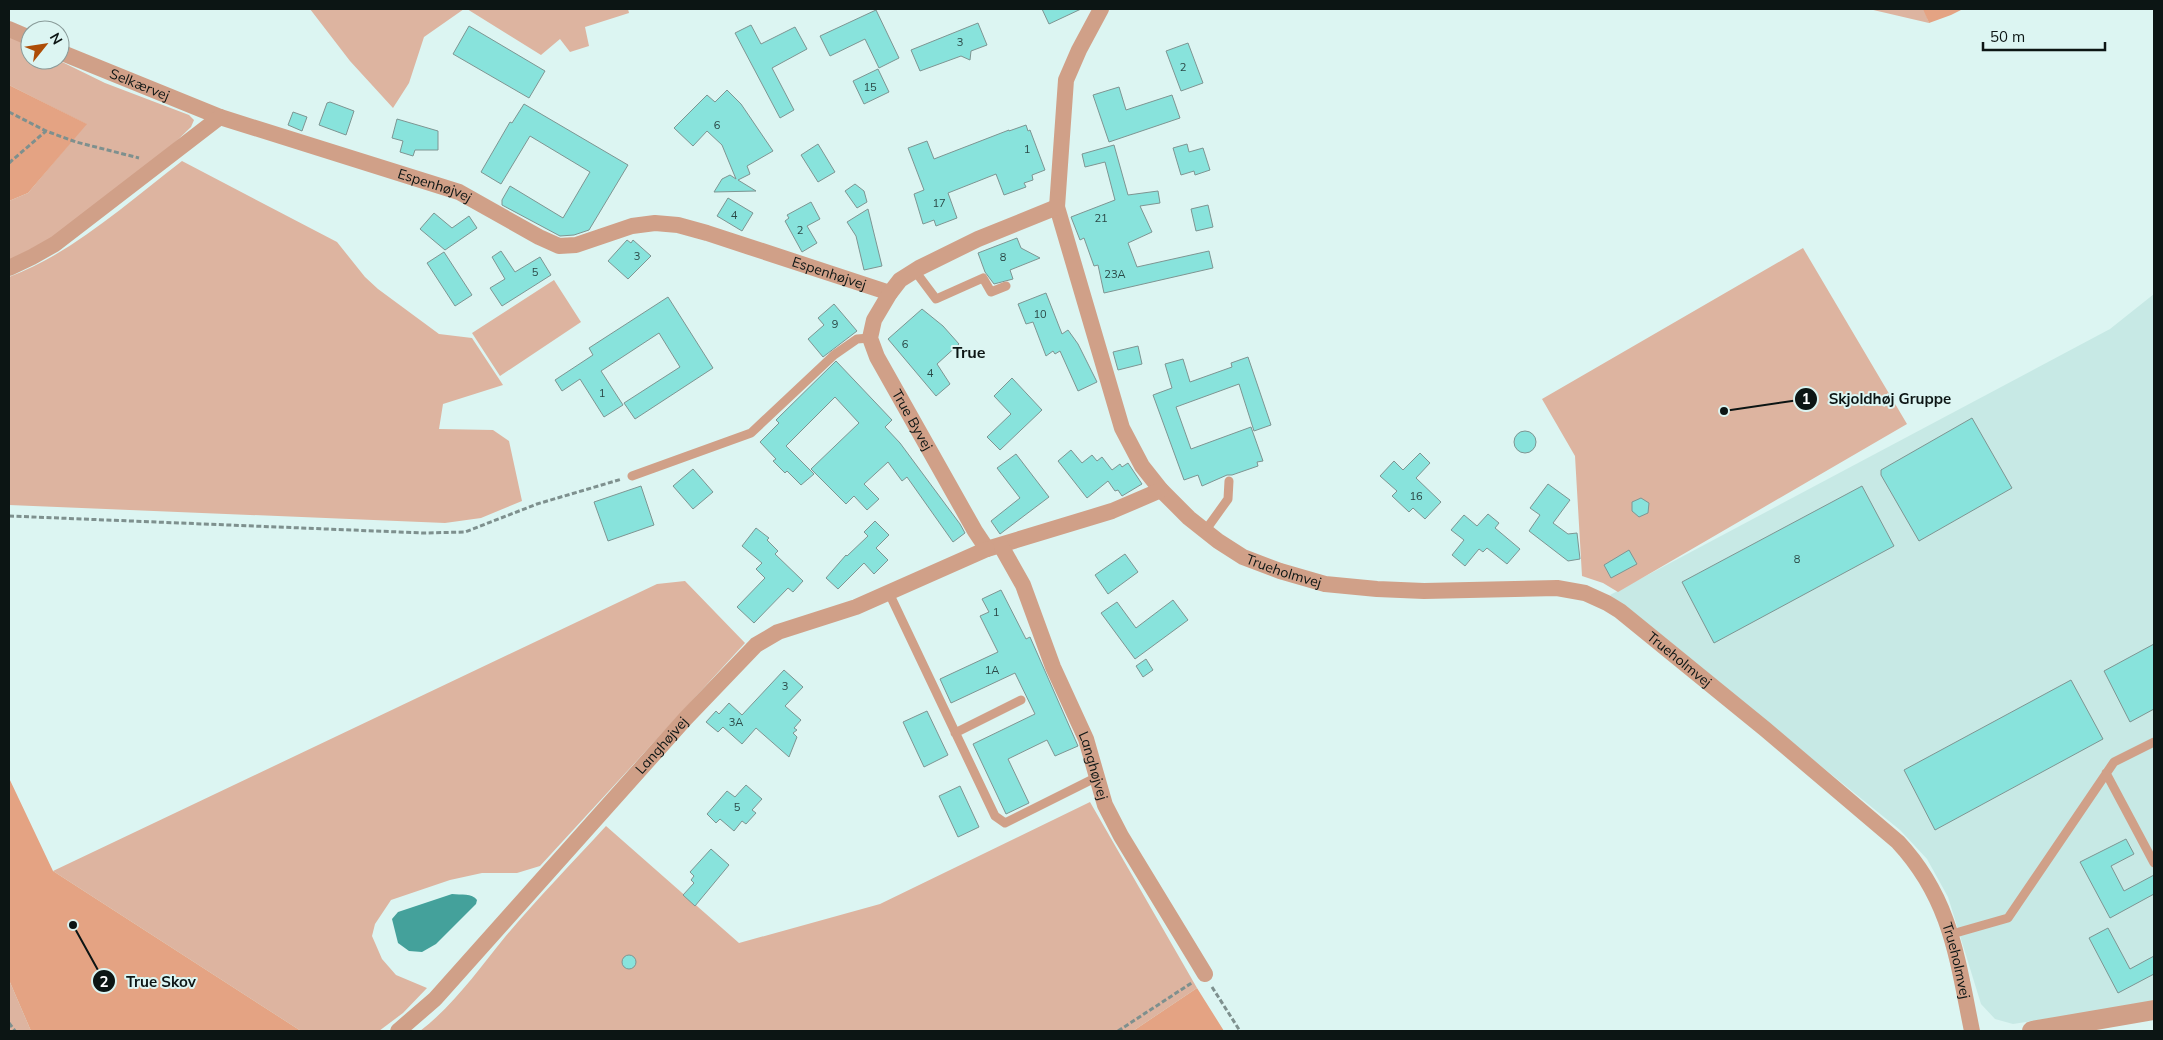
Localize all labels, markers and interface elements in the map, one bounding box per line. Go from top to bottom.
north arrow [20,20,70,70]
scale bar [1983,20,2106,52]
text: 50 m [1990,27,2025,46]
text: N [46,29,67,48]
house number: 3 [957,35,963,49]
house number: 2 [1180,60,1187,74]
street label: Selkærvej [107,64,172,105]
house number: 15 [863,80,877,94]
house number: 6 [714,118,721,132]
house number: 1 [1024,142,1030,156]
street label: Espenhøjvej [395,164,475,206]
house number: 17 [932,196,946,210]
house number: 4 [731,208,738,222]
house number: 21 [1094,211,1108,225]
house number: 2 [797,223,804,237]
house number: 3 [634,249,640,263]
house number: 8 [1000,250,1007,264]
street label: Espenhøjvej [790,252,869,294]
house number: 5 [532,265,539,279]
house number: 23A [1104,267,1126,281]
house number: 10 [1033,307,1047,321]
house number: 9 [832,317,838,331]
house number: 6 [902,337,909,351]
district label: True [952,342,986,362]
house number: 4 [927,366,934,380]
callout: Skjoldhøj Gruppe [1794,384,1961,414]
house number: 1 [599,386,605,400]
street label: True Byvej [888,386,937,454]
text: 1 [1801,389,1811,408]
text: Skjoldhøj Gruppe [1829,389,1951,408]
house number: 16 [1409,489,1423,503]
street label: Trueholmvej [1244,550,1324,592]
house number: 8 [1794,552,1801,566]
house number: 1 [993,605,999,619]
street label: Trueholmvej [1643,628,1716,691]
house number: 1A [985,663,999,677]
house number: 3 [782,679,788,693]
street label: Langhøjvej [631,713,692,778]
house number: 3A [729,715,743,729]
street label: Langhøjvej [1075,728,1112,802]
house number: 5 [734,800,741,814]
street label: Trueholmvej [1938,920,1974,1000]
callout: True Skov [91,966,206,996]
text: 2 [99,972,109,991]
text: True Skov [126,972,197,991]

